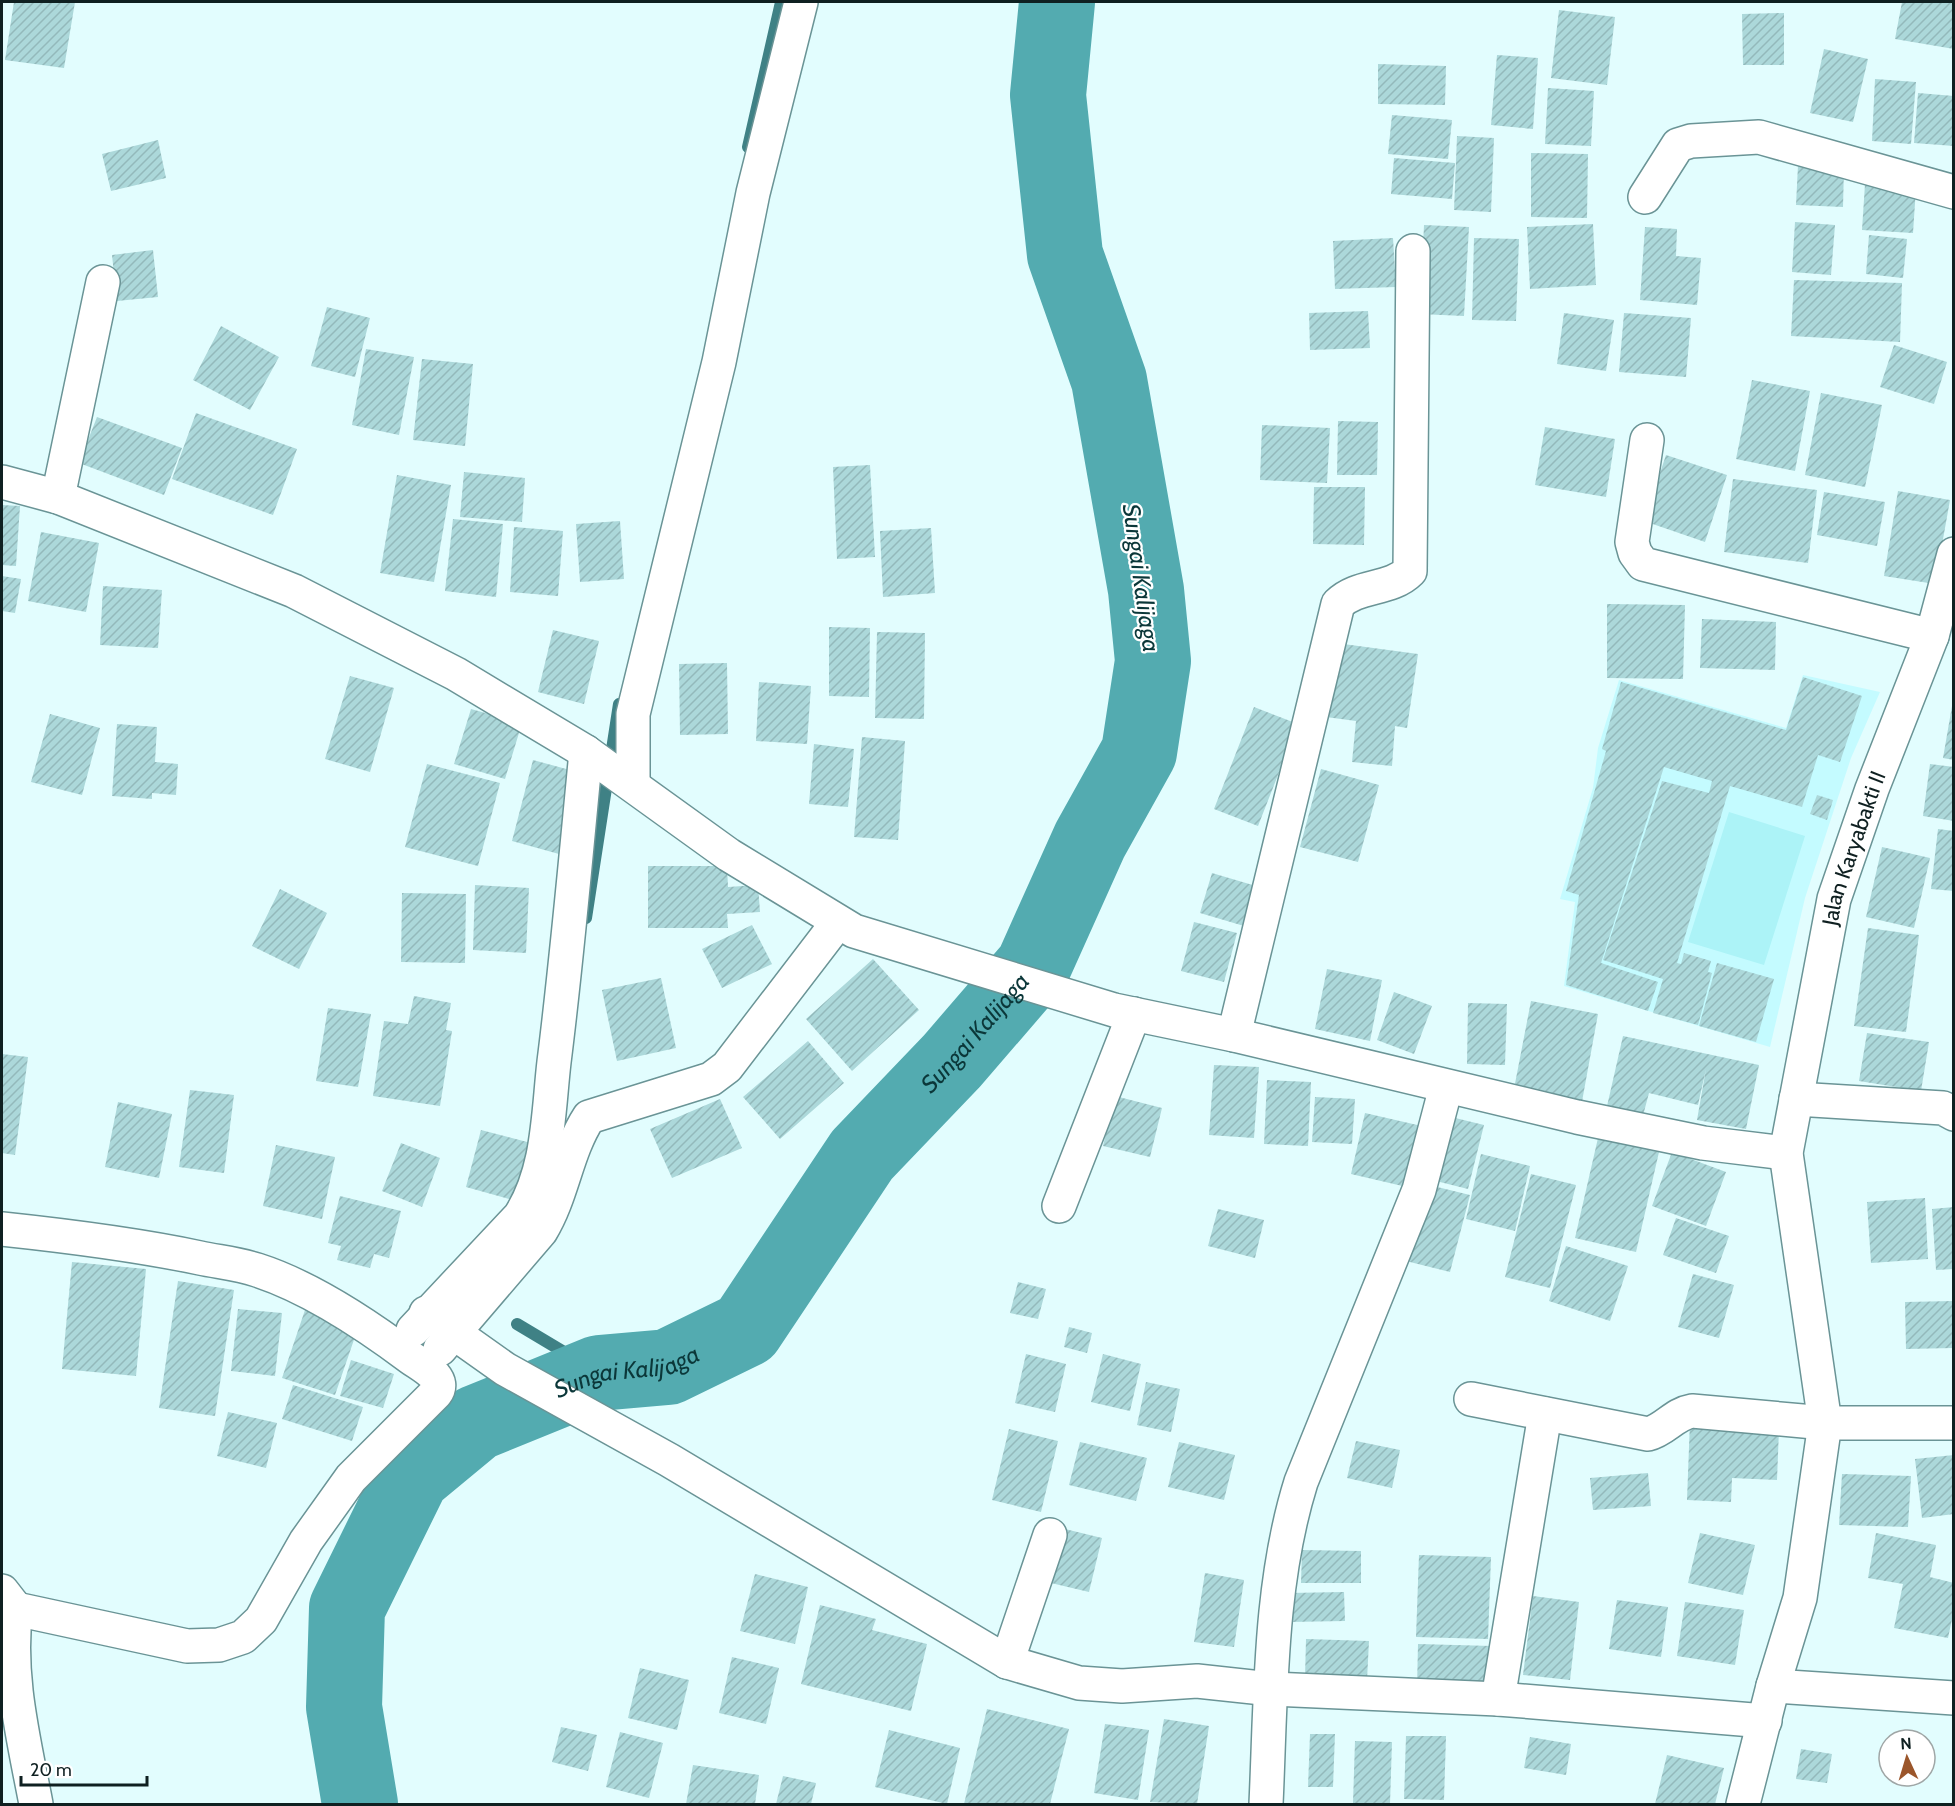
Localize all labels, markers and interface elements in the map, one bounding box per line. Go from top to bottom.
water label: Sungai Kalijaga [1117,502,1166,654]
street label: Jalan Karyabakti II [1816,767,1892,929]
water label: Sungai Kalijaga [915,967,1035,1099]
water label: Sungai Kalijaga [550,1339,704,1404]
north arrow [1877,1728,1937,1788]
text: N [1900,1734,1912,1753]
scale bar [21,1749,147,1787]
text: 20 m [30,1759,72,1781]

